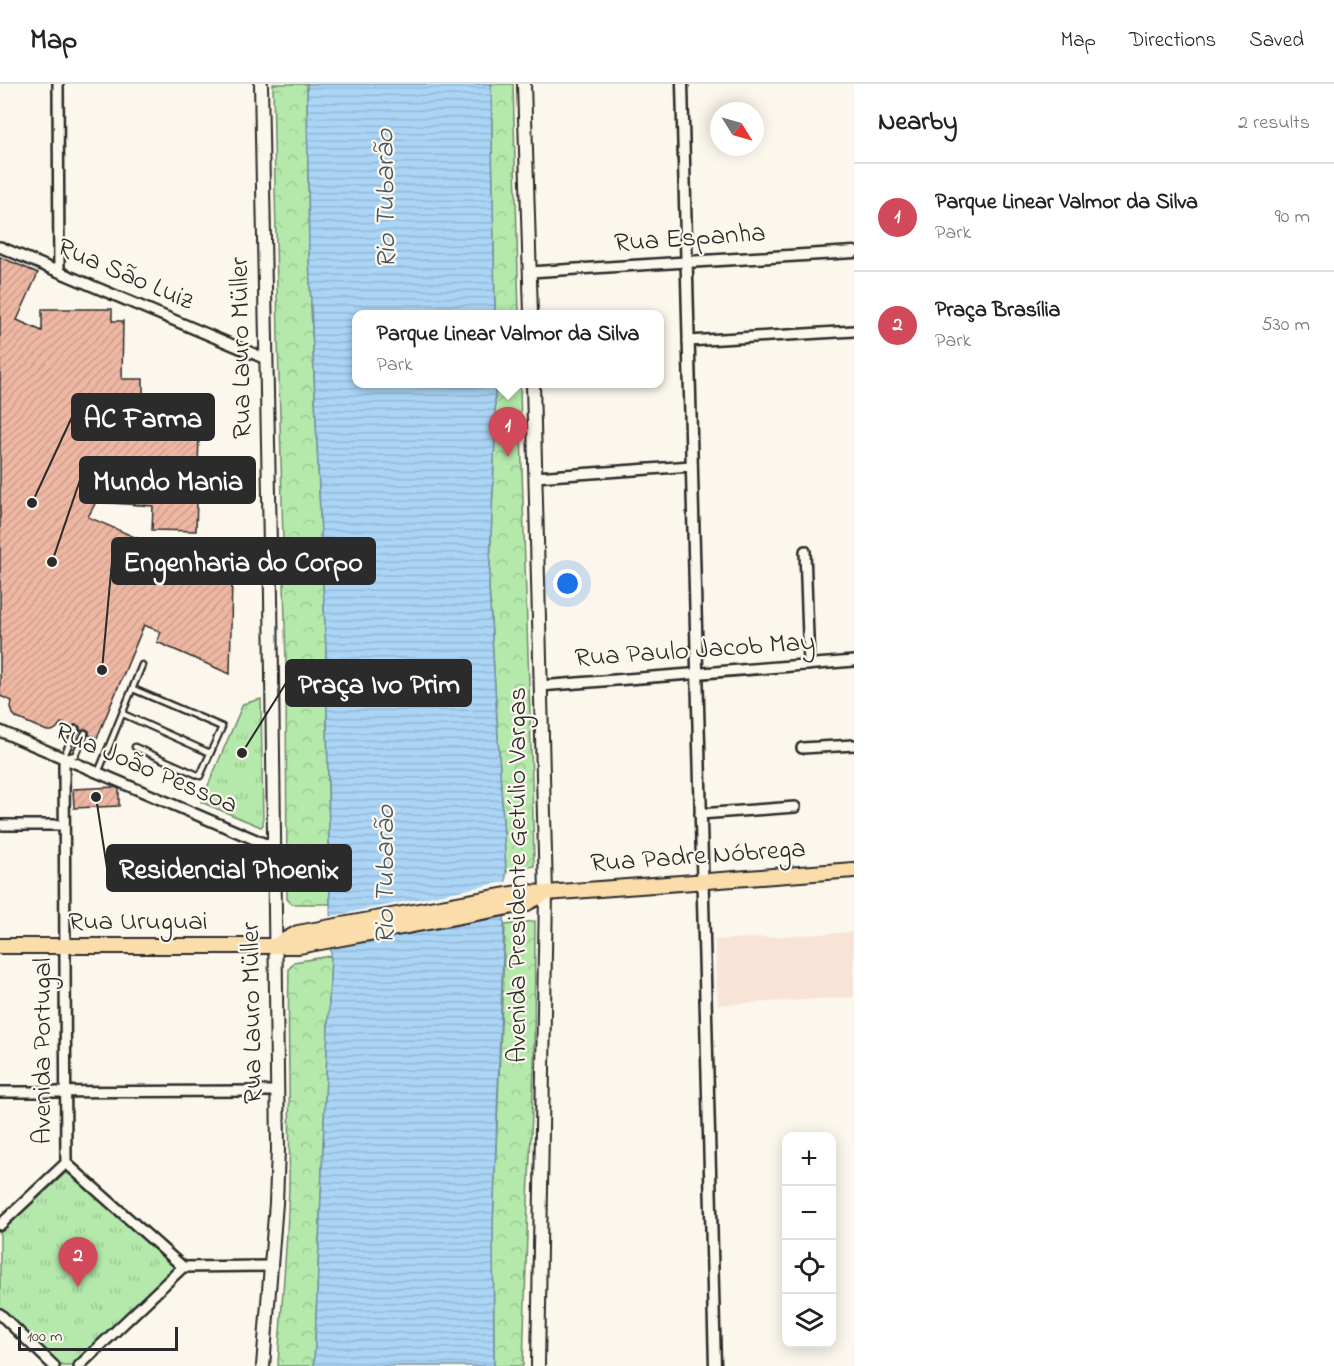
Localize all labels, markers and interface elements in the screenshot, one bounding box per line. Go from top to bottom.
text: Map [30,21,77,62]
text: Map [1060,26,1096,56]
text: Directions [1129,26,1216,56]
text: Saved [1249,26,1304,56]
north arrow [710,102,764,156]
text: Nearby [878,104,957,142]
text: 2 results [1238,109,1310,138]
water label: Rio Tubarão [365,127,409,269]
text: Parque Linear Valmor da Silva [935,187,1198,219]
text: 1 [894,203,901,232]
text: 90 m [1275,203,1310,232]
street label: Rua Espanha [613,214,767,264]
text: Park [935,219,971,248]
street label: Rua São Luiz [51,229,200,322]
street label: Rua Lauro Müller [221,256,263,439]
text: Praça Brasília [935,295,1060,327]
popup [352,310,664,388]
text: 2 [893,311,902,340]
text: 530 m [1261,311,1310,340]
text: Parque Linear Valmor da Silva [377,319,639,351]
text: Park [935,327,971,356]
text: Park [377,351,413,380]
callout: AC Farma [72,394,214,440]
text: AC Farma [84,400,202,441]
pin: 1 [488,408,528,457]
callout: Mundo Mania [80,457,255,503]
text: Mundo Mania [93,463,243,504]
callout: Engenharia do Corpo [112,538,375,584]
text: Engenharia do Corpo [123,544,363,586]
your location [553,569,582,598]
street label: Rua Paulo Jacob May [573,623,817,679]
callout: Praça Ivo Prim [286,660,471,706]
text: Praça Ivo Prim [298,666,460,707]
street label: Avenida Presidente Getúlio Vargas [499,687,538,1063]
street label: Rua João Pessoa [48,713,244,825]
water label: Rio Tubarão [366,804,407,945]
street label: Rua Padre Nóbrega [589,830,807,884]
callout: Residencial Phoenix [107,845,351,891]
text: Residencial Phoenix [119,851,339,892]
street label: Rua Uruguai [68,903,208,942]
street label: Rua Lauro Müller [232,921,274,1104]
street label: Avenida Portugal [24,958,63,1144]
map controls [782,1132,836,1348]
button: + [782,1132,836,1186]
button: − [782,1186,836,1240]
pin: 2 [58,1238,98,1287]
button: locate [782,1240,836,1294]
button: layers [782,1294,836,1348]
scale bar [18,1324,178,1352]
text: 100 m [27,1325,62,1349]

